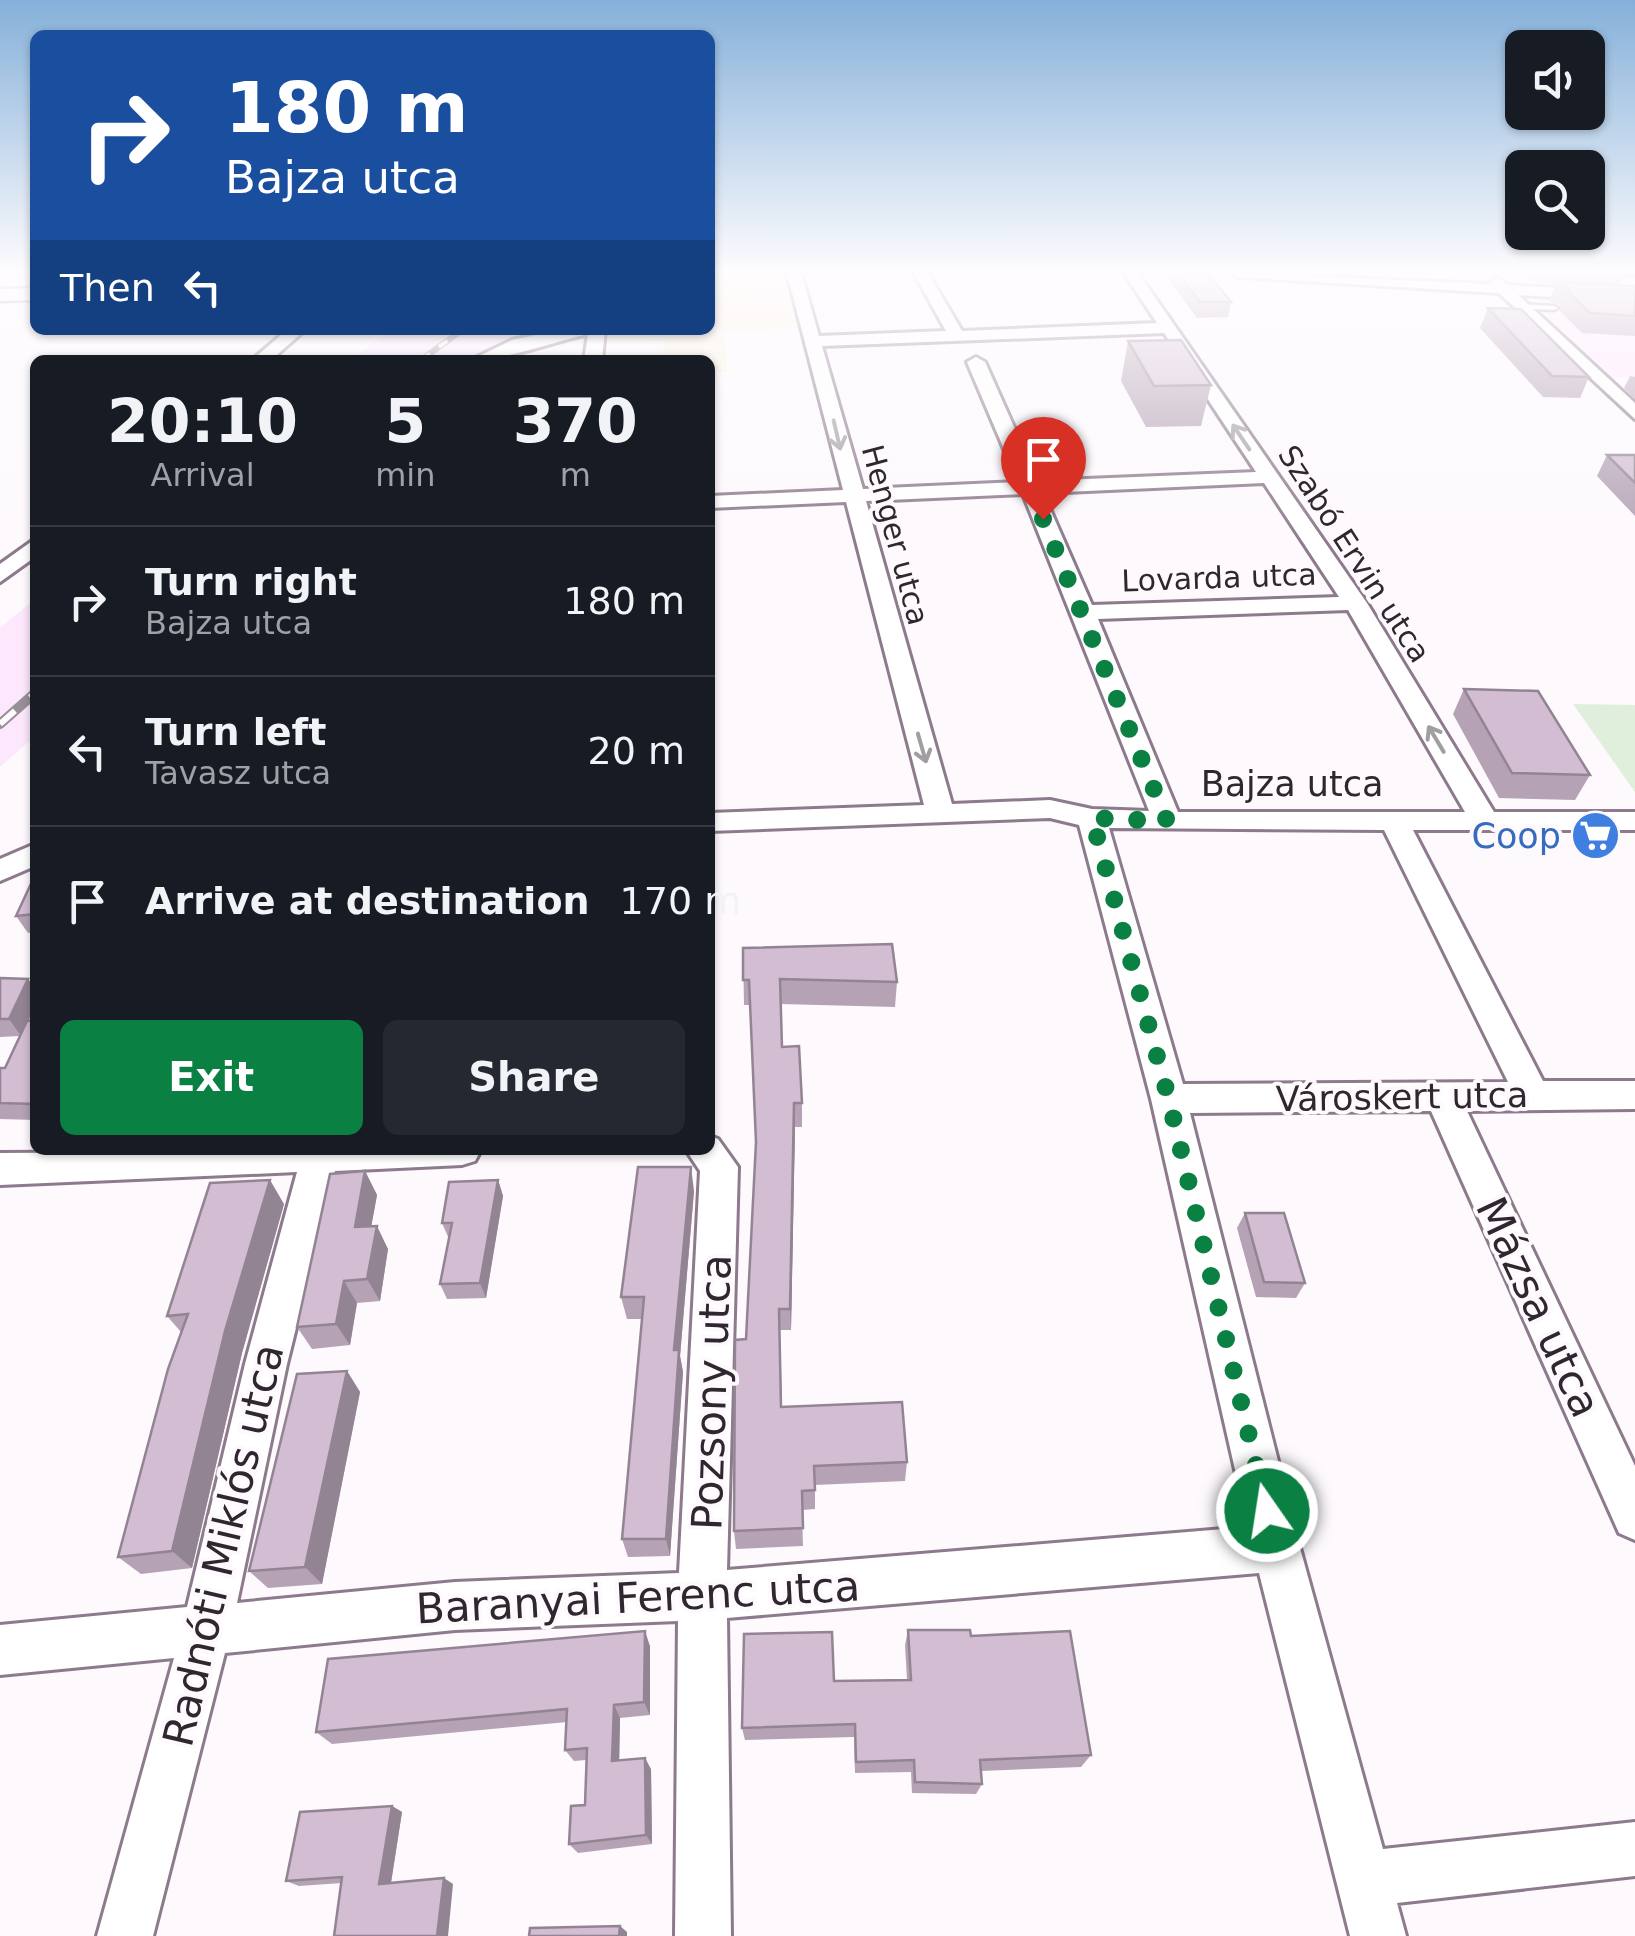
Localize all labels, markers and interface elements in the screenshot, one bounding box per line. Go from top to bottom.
map controls [1505,30,1605,250]
button: sound [1505,30,1605,130]
text: 180 m [225,67,468,149]
icon: right [60,70,190,200]
button: search [1505,150,1605,250]
text: Bajza utca [225,151,460,204]
icon: left [175,260,230,315]
text: Then [60,266,155,310]
text: 20:10 [107,386,298,456]
text: 5 [384,386,426,456]
text: 370 [513,386,638,456]
pin [1001,417,1086,520]
one-way arrow [829,418,847,450]
one-way arrow [1230,424,1251,452]
icon: arrive [1016,432,1071,487]
street label: Szabó Ervin utca [1271,439,1438,669]
street label: Henger utca [855,441,936,629]
text: Arrival [151,456,255,494]
text: min [375,456,436,494]
text: m [560,456,591,494]
street label: Lovarda utca [1121,557,1317,598]
text: Turn right [145,560,357,604]
icon: right [60,574,115,629]
text: 180 m [563,579,685,623]
text: Bajza utca [145,604,312,642]
text: Turn left [145,710,326,754]
icon: left [60,724,115,779]
one-way arrow [1426,725,1446,754]
text: 20 m [588,729,685,773]
one-way arrow [914,732,932,764]
text: Tavasz utca [145,754,331,792]
street label: Bajza utca [1201,764,1383,804]
supermarket icon: Coop [1570,810,1622,862]
place label: Coop [1472,816,1561,856]
icon: arrive [60,874,115,929]
text: Arrive at destination [145,879,590,923]
text: 170 m [620,879,741,923]
button: Exit [60,1020,363,1135]
button: Share [383,1020,685,1135]
street label: Városkert utca [1275,1075,1529,1119]
street label: Mázsa utca [1466,1190,1611,1425]
street label: Pozsony utca [682,1253,741,1531]
street label: Radnóti Miklós utca [153,1339,294,1751]
position arrow [1215,1459,1319,1563]
street label: Baranyai Ferenc utca [415,1561,861,1634]

